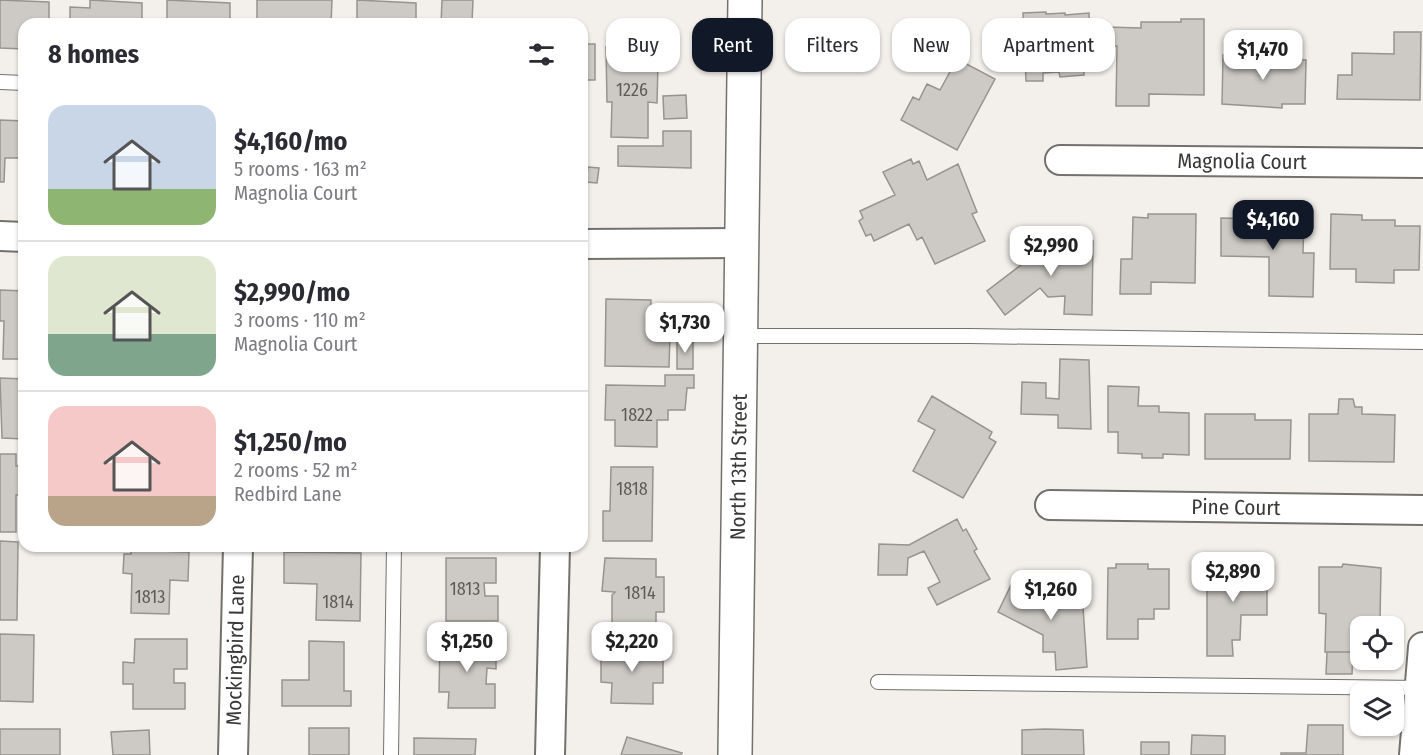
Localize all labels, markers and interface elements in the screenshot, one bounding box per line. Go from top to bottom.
chip: Buy [606,18,680,72]
chip: Rent [692,18,773,72]
chip: Filters [785,18,880,72]
chip: New [892,18,970,72]
chip: Apartment [982,18,1115,72]
pin: $1,470 [1214,30,1312,81]
text: $1,470 [1238,37,1288,61]
icon: filters [525,38,558,71]
text: 8 homes [48,39,139,70]
house number: 1226 [616,79,648,101]
text: $4,160/mo [234,126,348,157]
icon: home [96,129,168,201]
street label: Magnolia Court [1177,148,1307,175]
text: 5 rooms · 163 m² [234,157,367,181]
text: Magnolia Court [234,181,357,205]
pin: $4,160 [1224,200,1322,251]
text: $4,160 [1247,207,1299,231]
pin: $2,990 [1002,226,1100,277]
text: $2,990 [1024,233,1078,257]
text: $2,990/mo [234,277,350,308]
icon: home [96,280,168,352]
pin: $1,730 [636,303,734,354]
text: 3 rooms · 110 m² [234,308,366,332]
text: $1,730 [659,310,711,334]
text: Magnolia Court [234,332,357,356]
street label: North 13th Street [725,394,753,540]
house number: 1822 [621,404,653,426]
text: $1,250/mo [234,427,347,458]
icon: home [96,430,168,502]
text: 2 rooms · 52 m² [234,458,358,482]
house number: 1818 [616,478,648,500]
text: Redbird Lane [234,482,342,506]
street label: Pine Court [1191,494,1281,521]
pin: $2,890 [1184,552,1282,603]
text: $2,890 [1205,559,1261,583]
pin: $1,260 [1002,570,1100,621]
street label: Mockingbird Lane [221,574,250,726]
text: $1,260 [1025,577,1077,601]
house number: 1813 [450,578,480,600]
house number: 1814 [624,582,656,604]
house number: 1813 [135,586,165,608]
house number: 1814 [322,591,354,613]
map controls [1350,616,1404,736]
button: locate [1350,616,1404,670]
pin: $1,250 [418,622,516,673]
pin: $2,220 [583,622,681,673]
text: $1,250 [441,629,493,653]
text: $2,220 [606,629,658,653]
button: layers [1350,682,1404,736]

